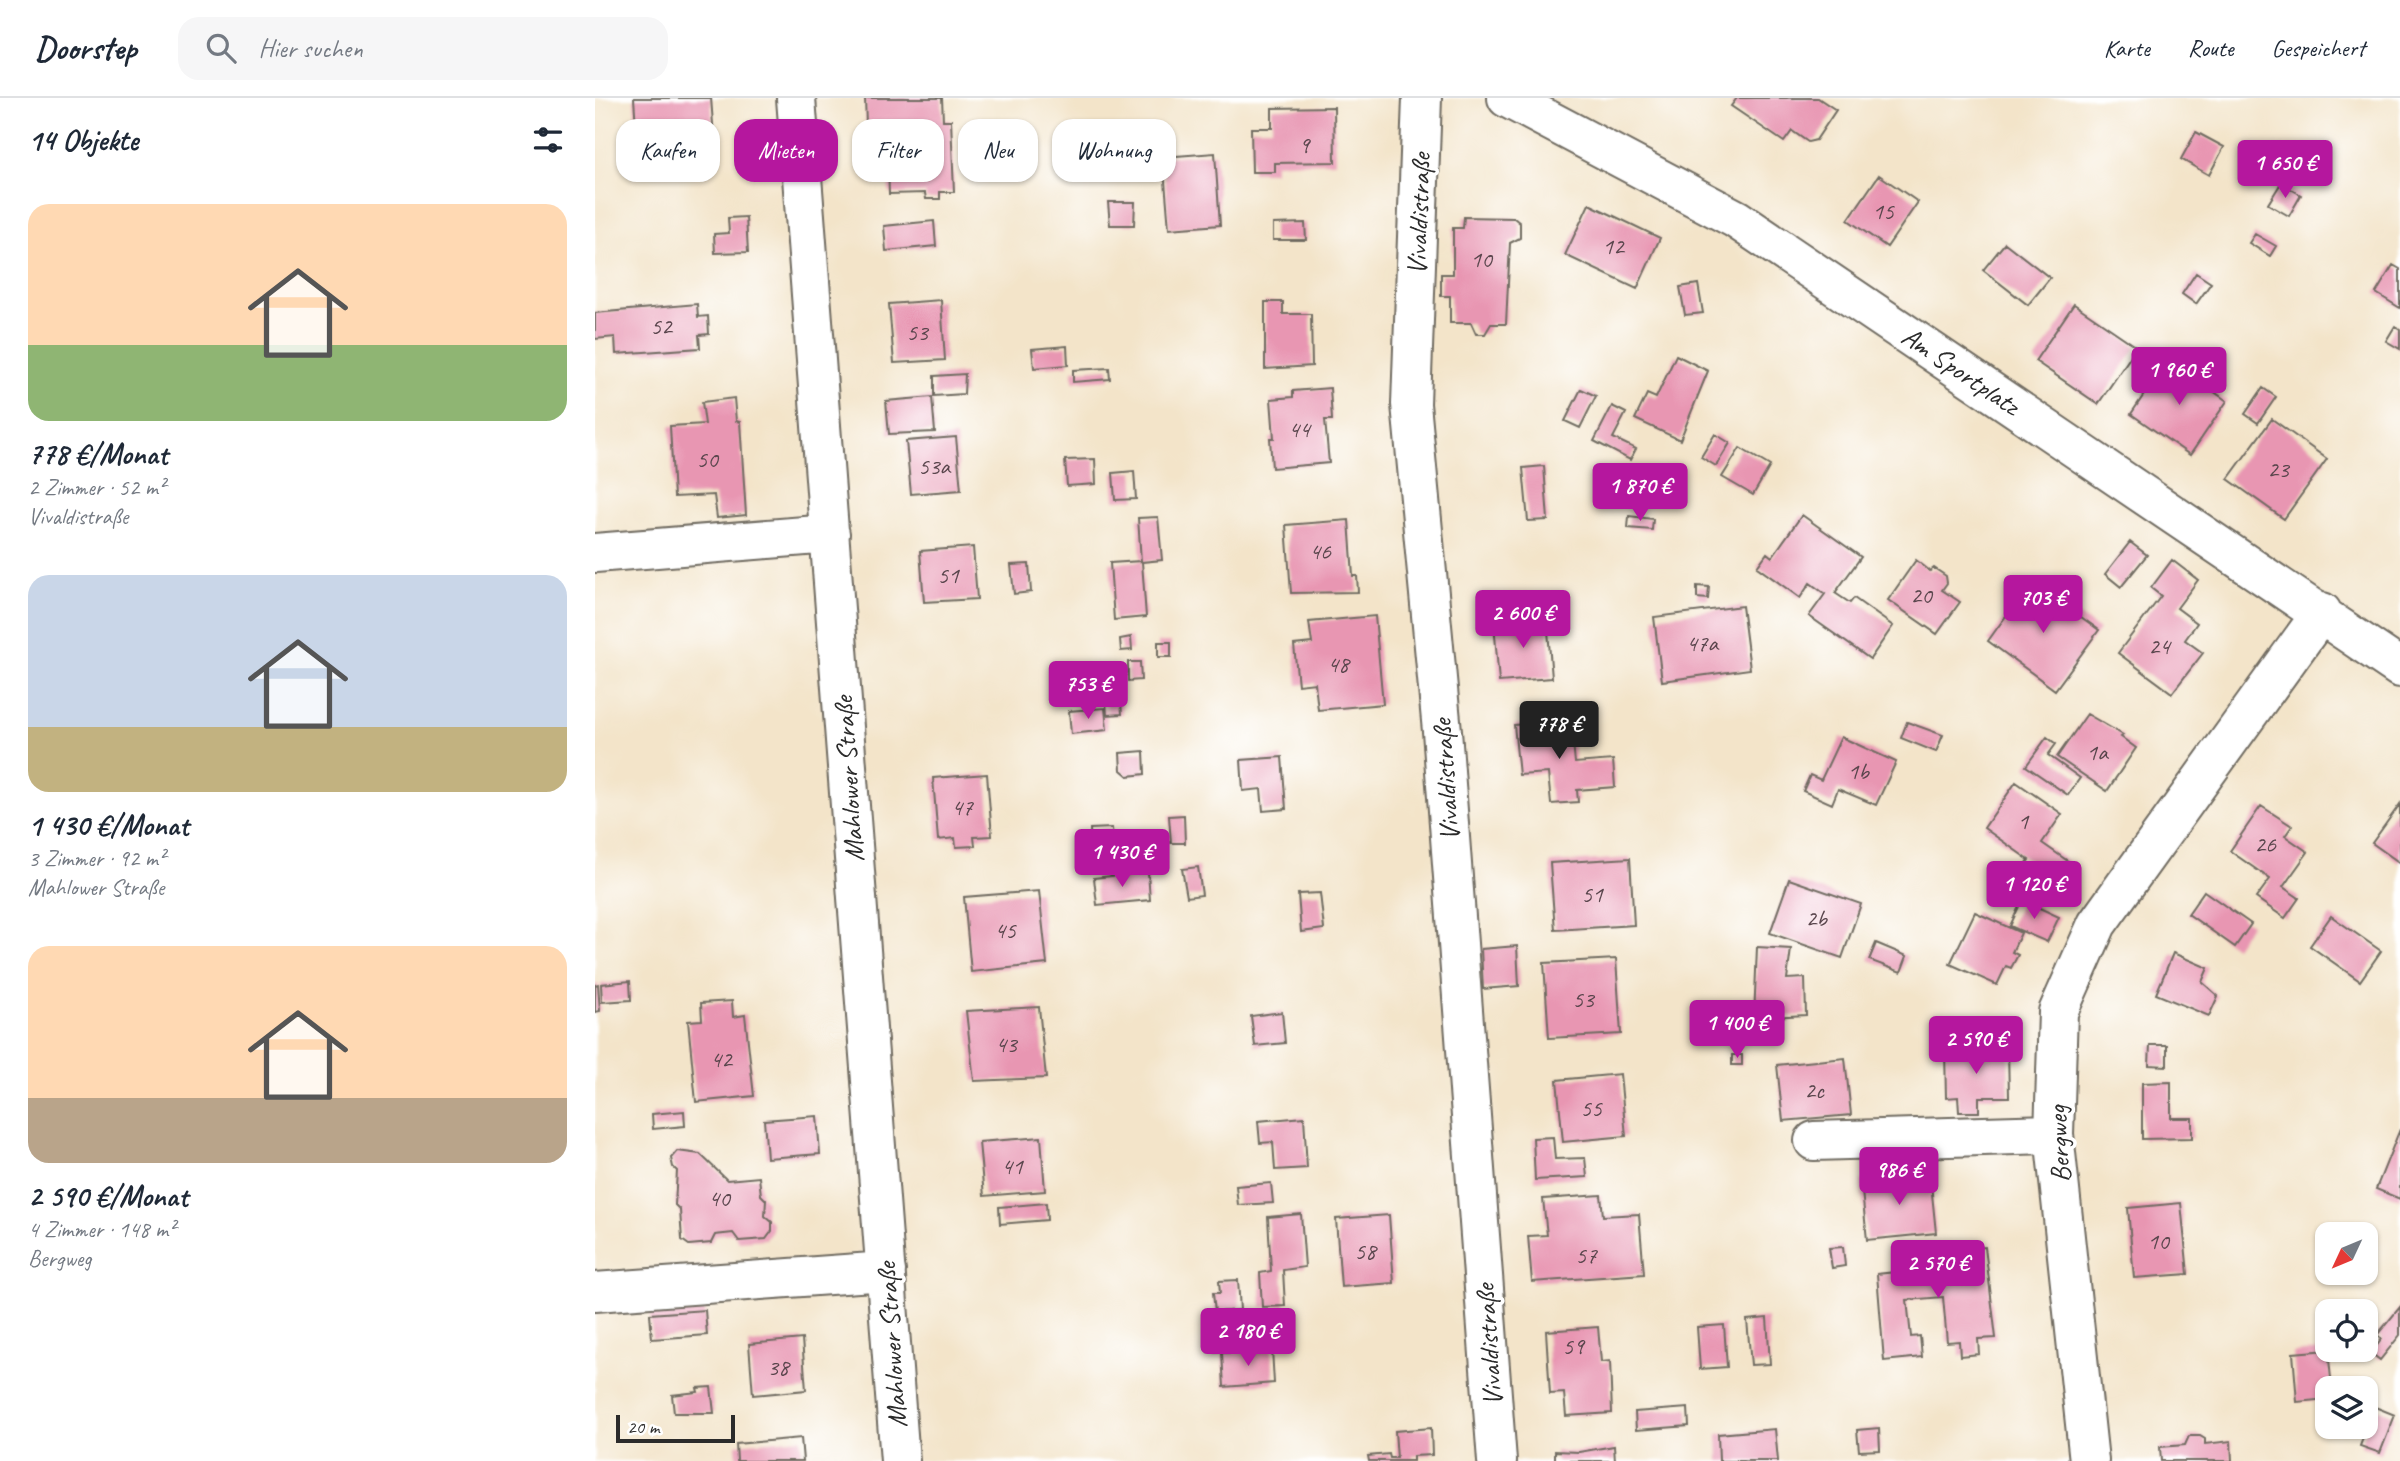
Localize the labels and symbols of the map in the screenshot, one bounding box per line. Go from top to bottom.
house number: 9 [1299,130,1312,160]
pin: 1 650 € [2220,140,2350,200]
street label: Vivaldistraße [1399,151,1438,276]
house number: 15 [1872,196,1895,226]
house number: 12 [1602,231,1626,261]
house number: 10 [1470,244,1494,274]
house number: 52 [650,311,674,341]
house number: 53 [906,317,930,347]
street label: Am Sportplatz [1895,318,2028,424]
pin: 1 960 € [2114,348,2244,407]
house number: 44 [1288,414,1312,444]
house number: 50 [696,444,720,474]
house number: 53a [918,451,952,481]
house number: 23 [2267,454,2291,484]
pin: 1 870 € [1575,464,1705,523]
house number: 46 [1309,536,1332,566]
house number: 51 [937,560,960,590]
pin: 703 € [1994,575,2092,635]
house number: 20 [1910,580,1934,610]
pin: 2 600 € [1458,590,1588,650]
house number: 47a [1686,628,1720,658]
house number: 24 [2148,631,2172,661]
house number: 48 [1327,649,1351,679]
pin: 753 € [1039,662,1137,721]
street label: Mahlower Straße [825,693,872,863]
pin: 778 € [1510,702,1608,761]
street label: Vivaldistraße [1424,716,1467,842]
house number: 1a [2086,737,2109,767]
house number: 1b [1847,756,1870,786]
house number: 47 [951,792,974,822]
house number: 1 [2018,806,2030,836]
house number: 26 [2254,829,2277,859]
pin: 1 430 € [1057,830,1187,889]
pin: 1 120 € [1969,862,2099,921]
house number: 51 [1581,879,1604,909]
house number: 2b [1805,903,1828,933]
house number: 45 [994,915,1017,945]
house number: 53 [1572,984,1596,1014]
pin: 1 400 € [1672,1000,1802,1060]
pin: 2 590 € [1911,1016,2041,1076]
house number: 43 [995,1029,1019,1059]
house number: 42 [710,1044,734,1074]
house number: 2c [1804,1075,1825,1105]
house number: 55 [1580,1093,1603,1123]
street label: Bergweg [2039,1103,2078,1183]
pin: 986 € [1850,1148,1948,1207]
house number: 41 [1001,1151,1024,1181]
house number: 40 [708,1183,732,1213]
north arrow [2315,1222,2378,1284]
house number: 10 [2147,1226,2171,1256]
house number: 58 [1354,1236,1378,1266]
house number: 57 [1575,1240,1598,1270]
pin: 2 570 € [1873,1240,2003,1300]
street label: Mahlower Straße [868,1259,915,1429]
street label: Vivaldistraße [1467,1281,1510,1407]
pin: 2 180 € [1183,1308,1313,1368]
house number: 59 [1562,1331,1586,1361]
house number: 38 [767,1352,791,1382]
scale bar [616,1412,735,1444]

